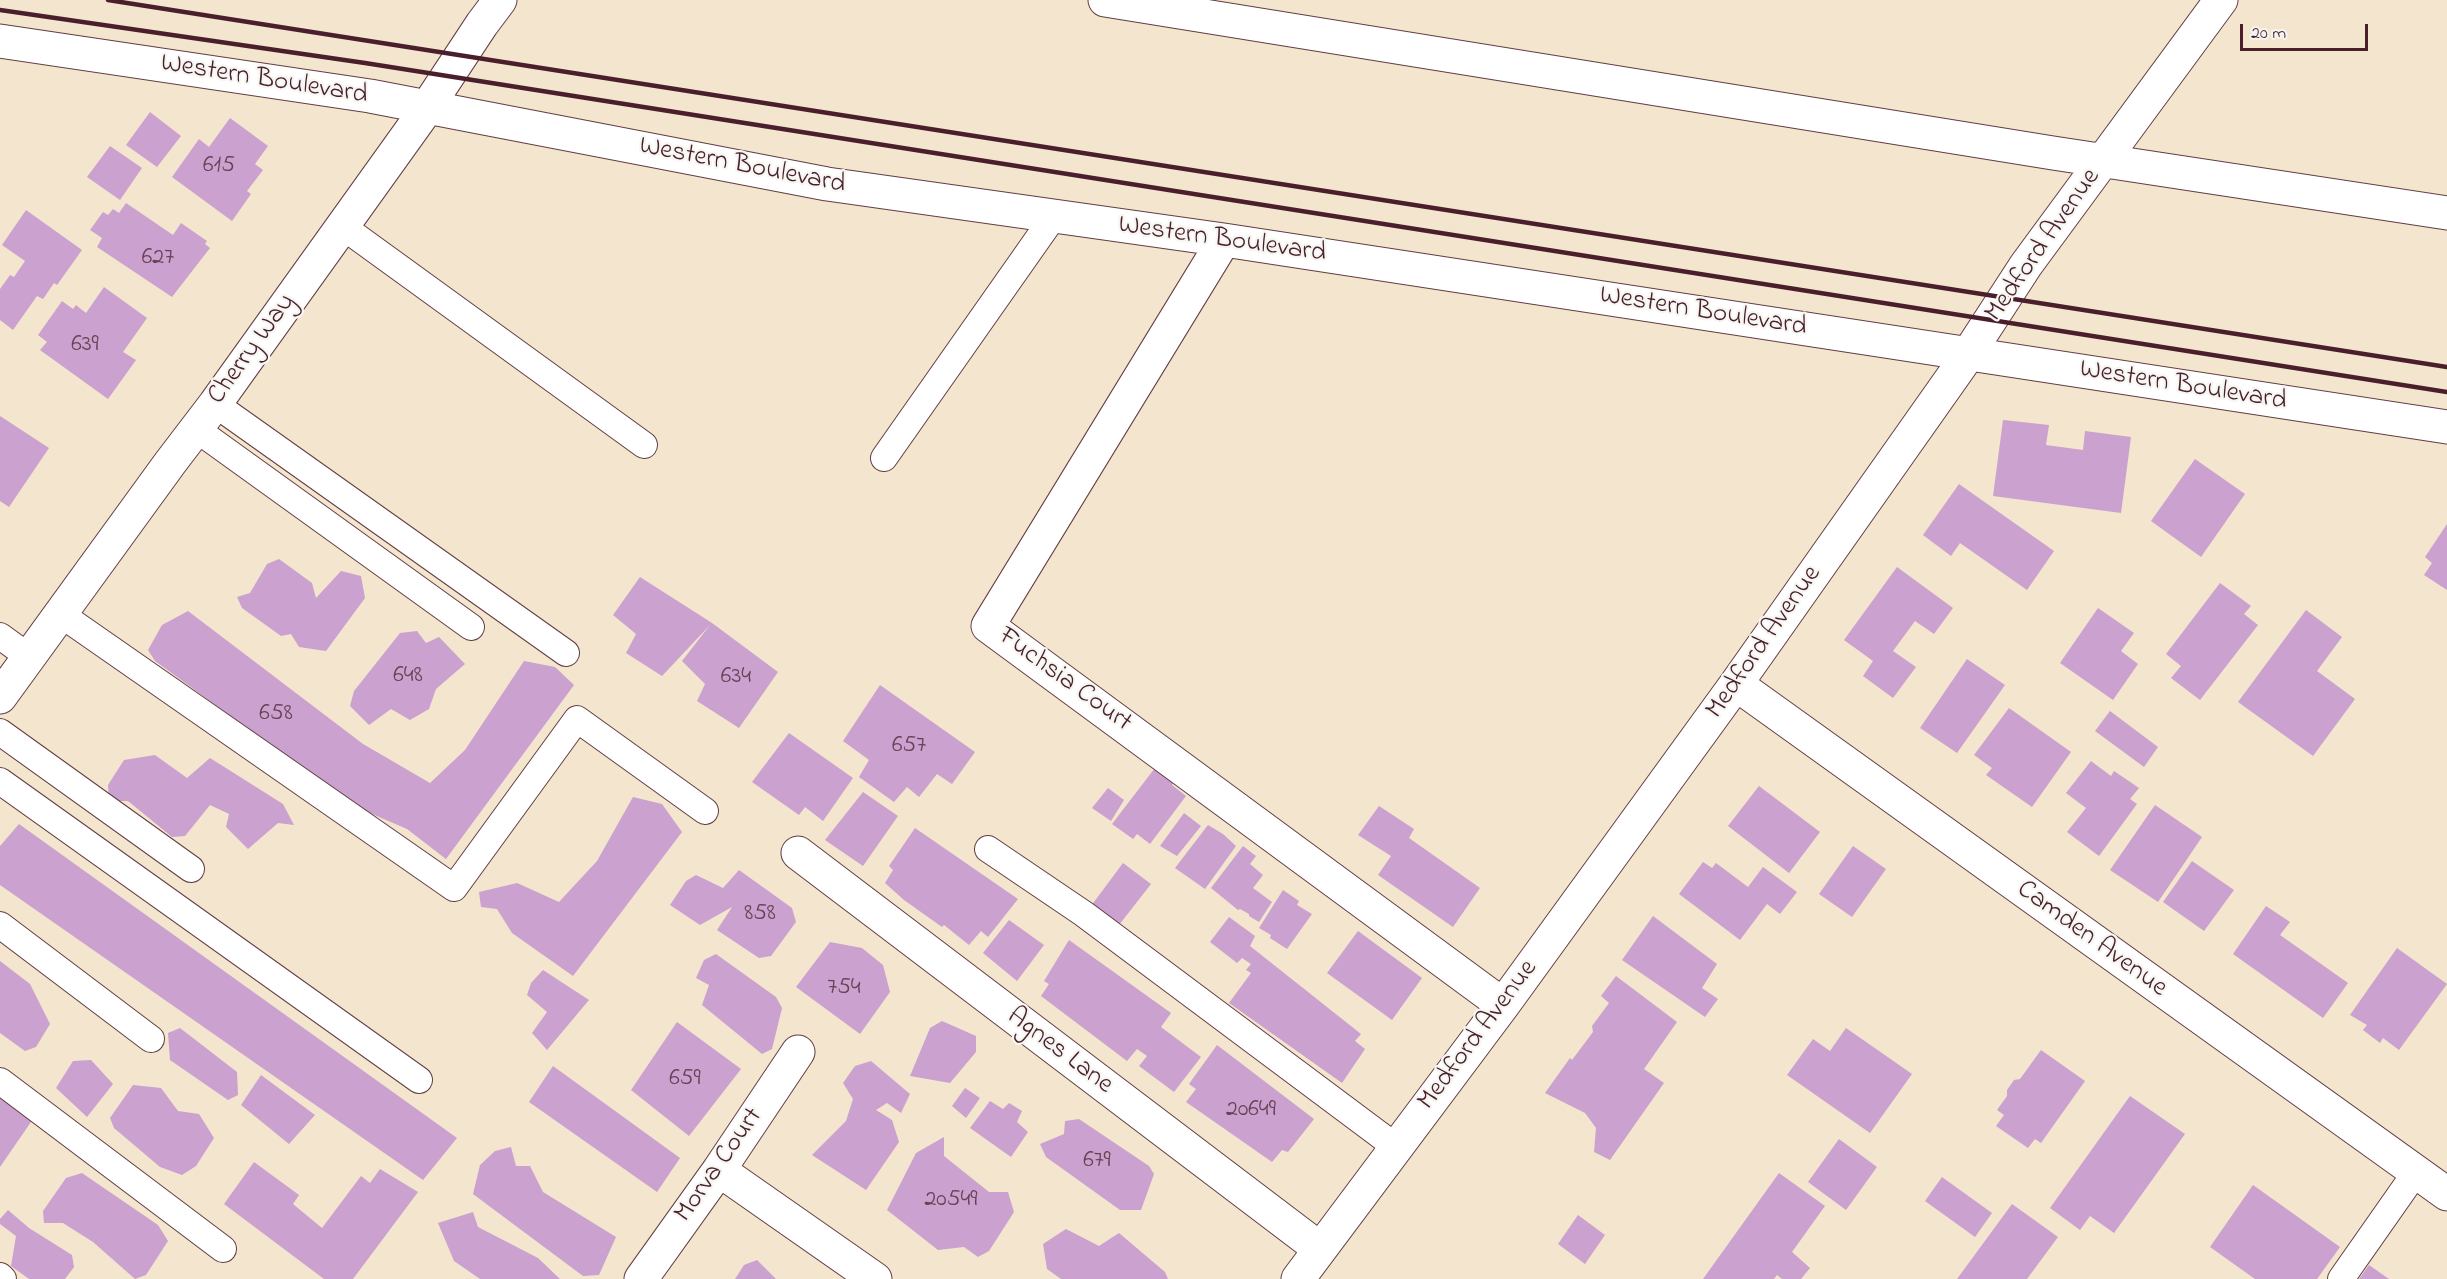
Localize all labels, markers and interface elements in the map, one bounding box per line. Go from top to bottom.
scale bar [2243,12,2370,50]
text: 20 m [2251,21,2286,47]
street label: Western Boulevard [158,49,370,113]
street label: Western Boulevard [636,131,848,203]
house number: 615 [203,153,235,181]
street label: Medford Avenue [1979,163,2109,329]
street label: Western Boulevard [1116,210,1328,272]
house number: 627 [142,245,174,273]
street label: Western Boulevard [1597,281,1809,345]
street label: Cherry Way [202,288,304,412]
house number: 639 [71,332,99,360]
street label: Western Boulevard [2077,355,2289,419]
street label: Medford Avenue [1700,560,1830,726]
street label: Fuchsia Court [991,622,1137,740]
house number: 648 [393,663,423,691]
house number: 634 [721,664,751,692]
house number: 658 [259,701,293,729]
house number: 657 [892,733,926,761]
street label: Camden Avenue [2009,874,2173,1006]
house number: 858 [744,901,776,929]
street label: Medford Avenue [1412,955,1546,1117]
house number: 754 [827,975,861,1003]
street label: Agnes Lane [999,1002,1119,1102]
house number: 659 [669,1066,701,1094]
house number: 20649 [1226,1097,1276,1125]
street label: Morva Court [669,1103,771,1229]
house number: 679 [1083,1148,1111,1176]
house number: 20549 [924,1187,978,1215]

